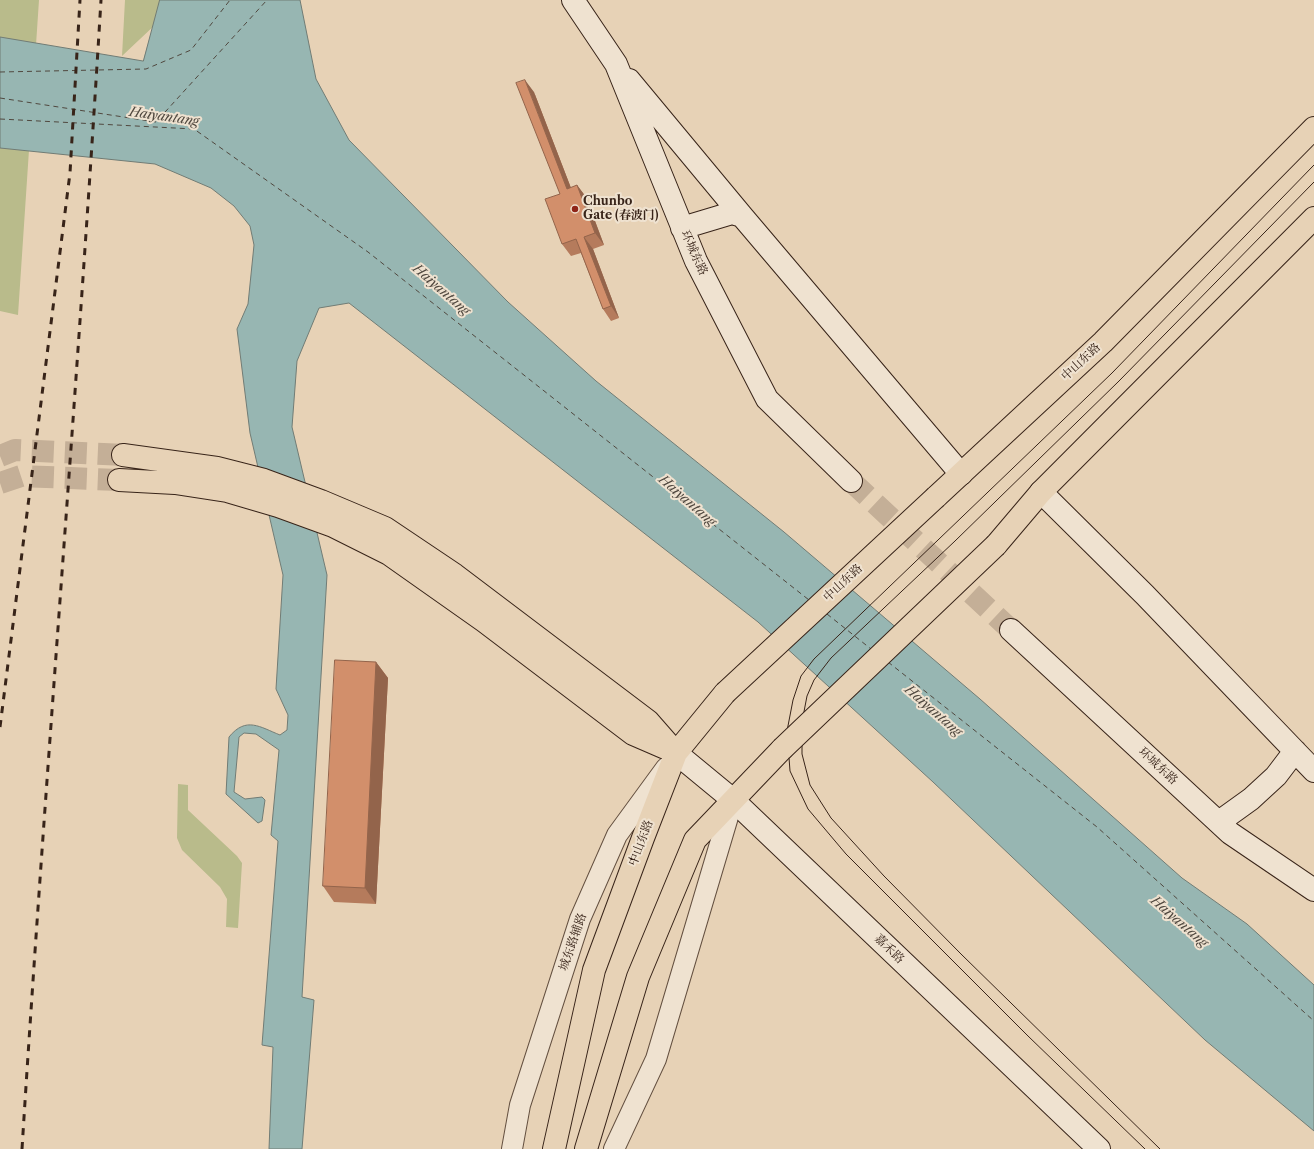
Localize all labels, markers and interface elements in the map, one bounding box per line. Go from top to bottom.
water label: Haiyantang [128,104,200,130]
place label: Chunbo Gate (春波门) [583,195,659,223]
marker: Chunbo Gate (春波门) [570,204,580,214]
street label: 环城东路 [678,228,710,278]
water label: Haiyantang [409,261,473,319]
street label: 中山东路 [1059,340,1103,384]
water label: Haiyantang [655,472,719,530]
street label: 中山东路 [821,561,865,605]
water label: Haiyantang [901,682,965,740]
street label: 环城东路 [1136,744,1180,788]
street label: 中山东路 [626,818,656,868]
water label: Haiyantang [1147,893,1211,951]
street label: 城东路辅路 [556,911,590,973]
street label: 嘉禾路 [871,931,907,967]

